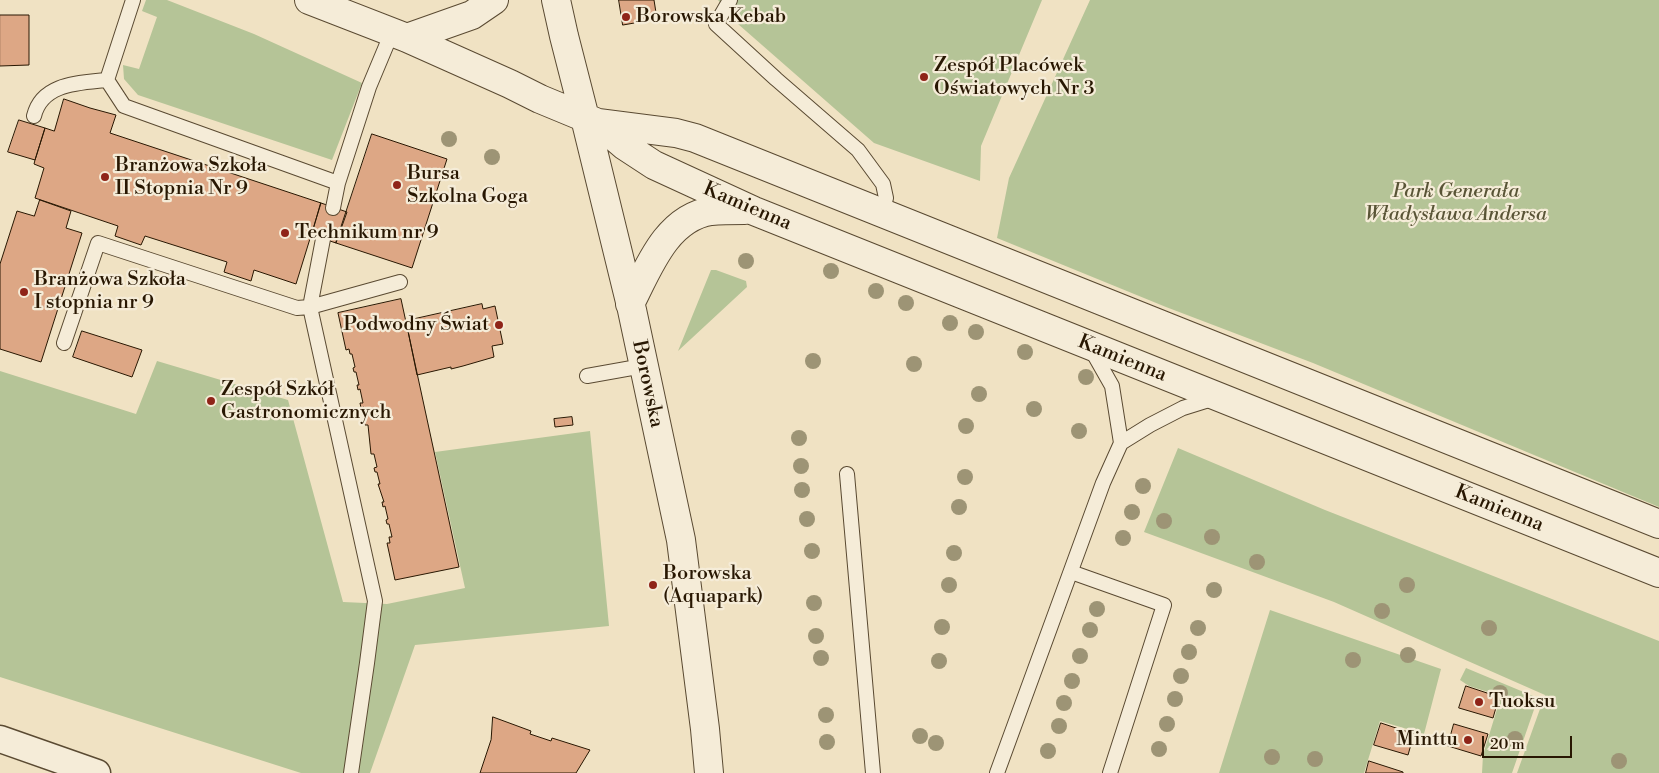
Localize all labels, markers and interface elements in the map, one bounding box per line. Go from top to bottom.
place label: Borowska Kebab [636,5,786,29]
marker: Borowska Kebab [620,11,632,23]
place label: Zespół Placówek Oświatowych Nr 3 [934,54,1095,101]
marker: Zespół Placówek Oświatowych Nr 3 [918,71,930,83]
place label: Branżowa Szkoła II Stopnia Nr 9 [115,154,267,201]
place label: Bursa Szkolna Goga [407,162,528,209]
marker: Branżowa Szkoła II Stopnia Nr 9 [99,171,111,183]
street label: Kamienna [699,178,795,236]
marker: Bursa Szkolna Goga [391,179,403,191]
park label: Park Generała Władysława Andersa [1365,180,1547,227]
place label: Technikum nr 9 [295,221,439,245]
marker: Technikum nr 9 [279,227,291,239]
place label: Branżowa Szkoła I stopnia nr 9 [34,268,186,315]
marker: Branżowa Szkoła I stopnia nr 9 [18,286,30,298]
place label: Podwodny Świat [343,313,489,337]
marker: Podwodny Świat [493,319,505,331]
street label: Kamienna [1074,330,1170,388]
street label: Borowska [626,338,668,430]
place label: Zespół Szkół Gastronomicznych [221,378,391,425]
marker: Zespół Szkół Gastronomicznych [205,395,217,407]
street label: Kamienna [1451,480,1547,538]
place label: Borowska (Aquapark) [663,562,763,609]
marker: Borowska (Aquapark) [647,579,659,591]
place label: Tuoksu [1489,690,1555,714]
marker: Tuoksu [1473,696,1485,708]
scale bar [1484,726,1574,758]
place label: Minttu [1396,728,1458,752]
marker: Minttu [1462,734,1474,746]
text: 20 m [1490,735,1525,754]

